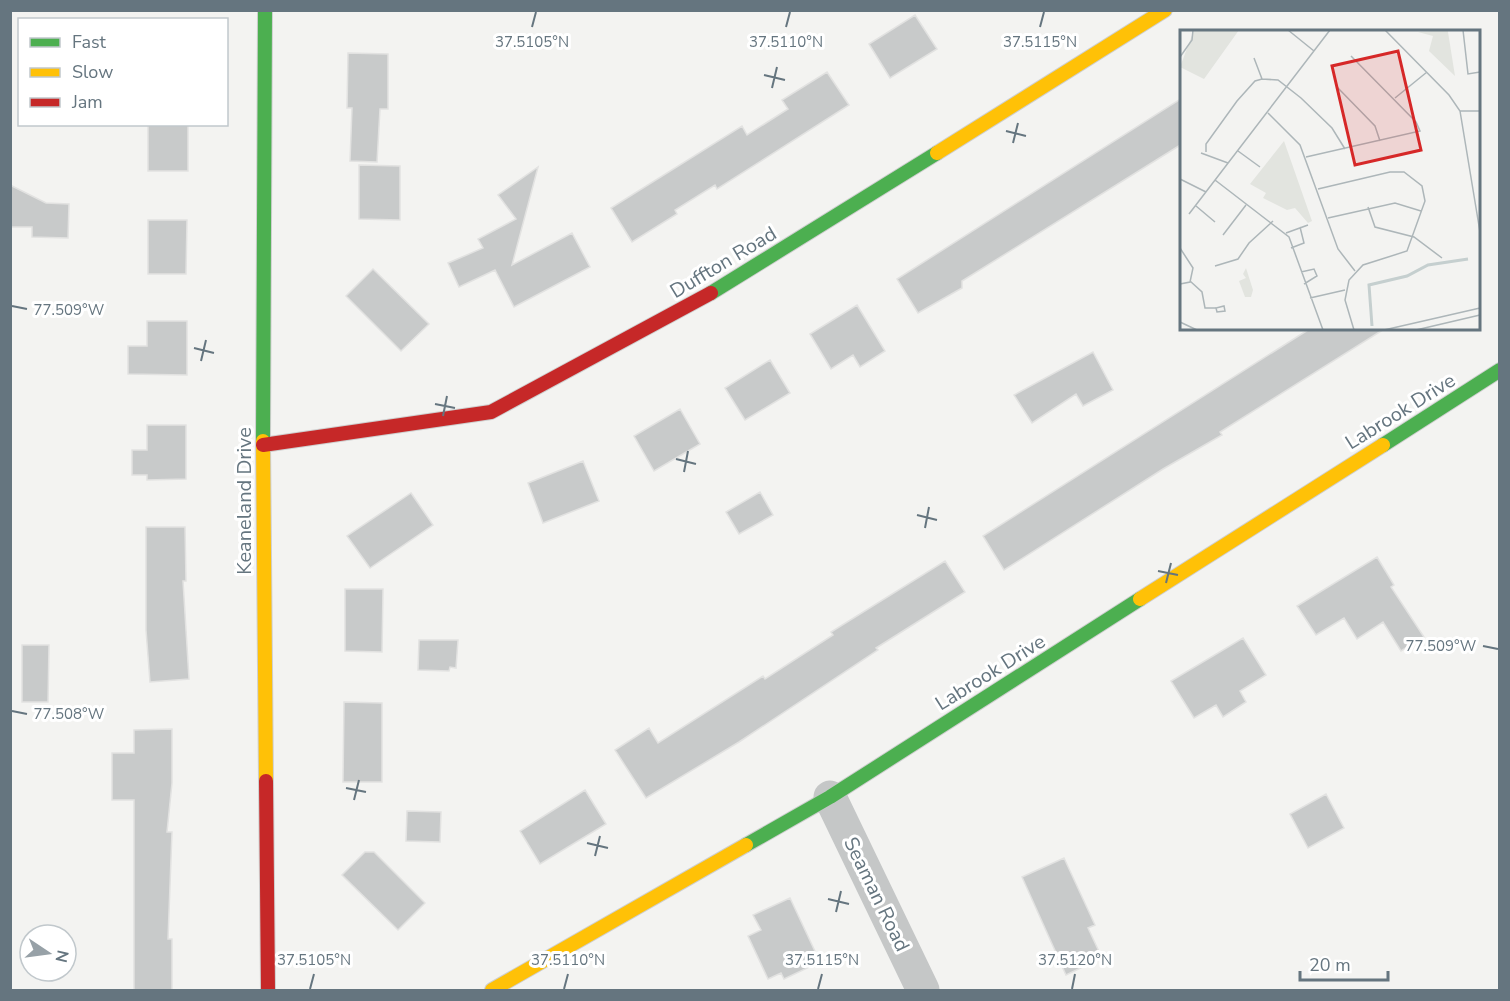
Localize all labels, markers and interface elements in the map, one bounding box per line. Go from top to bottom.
legend [18,18,228,126]
text: Fast [72,30,107,54]
inset map [1180,30,1480,330]
text: 37.5105°N [495,32,569,52]
text: 37.5110°N [749,32,823,52]
text: 37.5115°N [1003,32,1077,52]
text: Slow [72,60,113,84]
text: Jam [71,90,103,114]
street label: Duffton Road [665,220,781,305]
text: 77.509°W [34,300,105,320]
street label: Labrook Drive [1340,367,1460,456]
street label: Keaneland Drive [231,427,258,575]
street label: Labrook Drive [930,628,1050,717]
text: 77.509°W [1406,636,1477,656]
text: 77.508°W [34,704,105,724]
street label: Seaman Road [837,832,916,956]
north arrow [18,923,78,983]
scale bar [1300,944,1388,982]
text: N [50,948,74,964]
text: 37.5105°N [277,950,351,970]
text: 37.5110°N [531,950,605,970]
text: 37.5115°N [785,950,859,970]
text: 37.5120°N [1038,950,1112,970]
text: 20 m [1309,953,1351,977]

